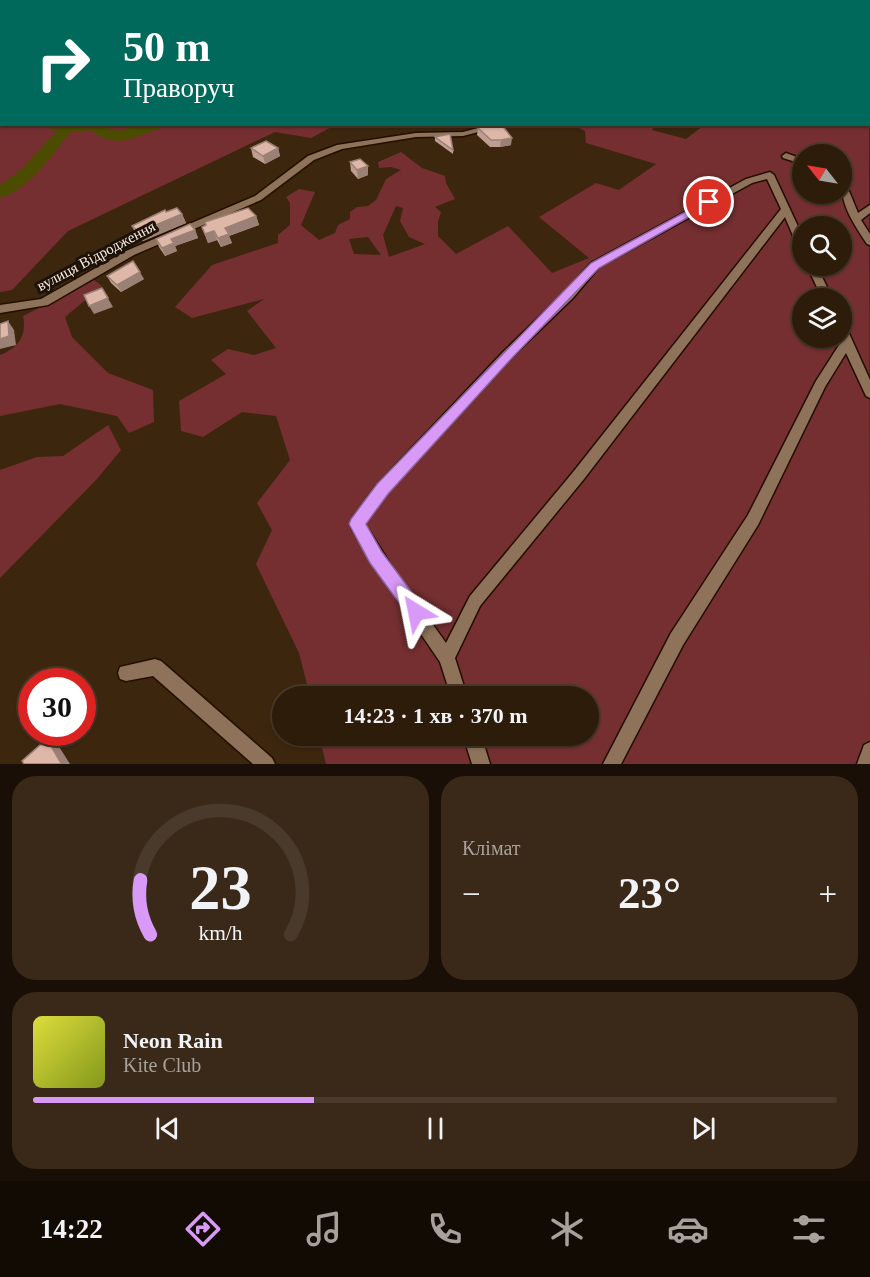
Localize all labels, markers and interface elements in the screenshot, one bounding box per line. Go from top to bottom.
icon: right [24,24,102,102]
text: 50 m [123,24,211,70]
text: Праворуч [123,73,234,103]
north arrow [792,144,852,204]
map controls [792,144,852,348]
pin [683,176,734,227]
icon: arrive [692,185,725,218]
button: search [792,216,852,276]
street label: вулиця Відродження [34,218,158,294]
button: layers [792,288,852,348]
position arrow [384,580,448,644]
speed limit sign: 30 [18,668,96,746]
text: 14:23 · 1 хв · 370 m [343,703,528,728]
text: Клімат [462,837,521,859]
text: 23 [189,853,252,922]
text: 23° [618,868,681,918]
text: − [462,876,481,912]
text: + [818,876,837,912]
text: km/h [198,921,243,945]
text: Neon Rain [123,1028,223,1053]
text: Kite Club [123,1054,201,1076]
icon: previous [151,1112,184,1145]
icon: pause [419,1112,452,1145]
icon: next [687,1112,720,1145]
icon: directions [182,1208,224,1250]
icon: music [303,1208,345,1250]
icon: phone [424,1208,466,1250]
icon: climate [546,1208,588,1250]
icon: car [667,1208,709,1250]
icon: filters [788,1208,830,1250]
text: 14:22 [40,1214,103,1244]

